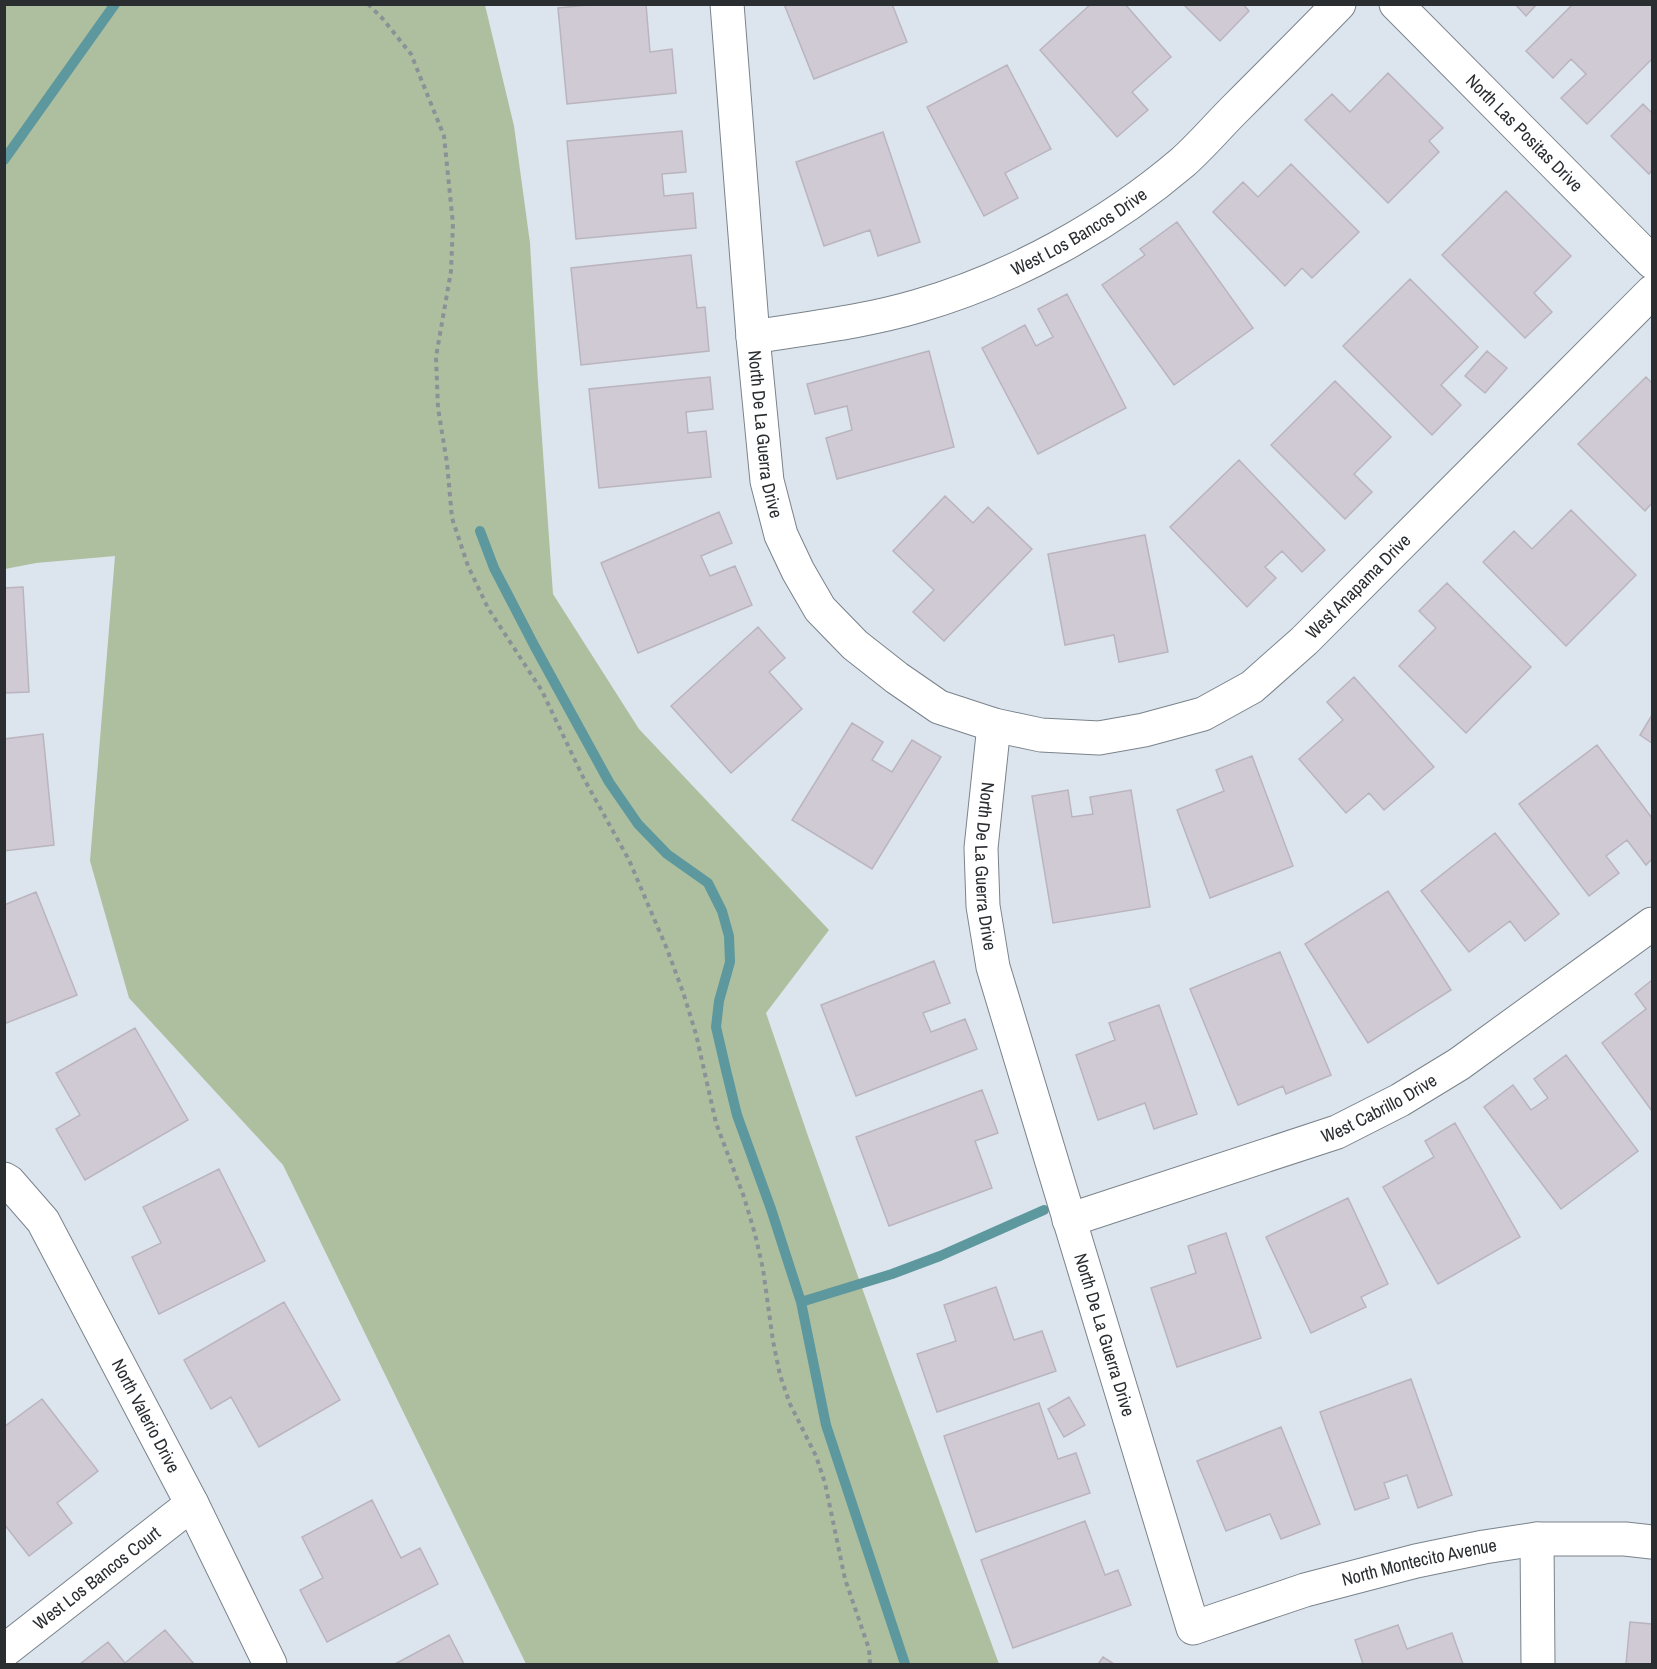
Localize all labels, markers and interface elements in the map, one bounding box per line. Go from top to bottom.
street label: North Las Positas Drive [1460,68,1589,197]
street label: West Los Bancos Drive [1007,182,1152,282]
street label: North De La Guerra Drive [742,349,789,521]
street label: West Anapama Drive [1300,528,1416,644]
street label: North De La Guerra Drive [969,781,1003,952]
street label: West Cabrillo Drive [1318,1067,1441,1148]
street label: North De La Guerra Drive [1068,1250,1141,1419]
street label: North Valerio Drive [106,1355,186,1477]
street label: West Los Bancos Court [28,1520,165,1636]
street label: North Montecito Avenue [1339,1532,1498,1592]

